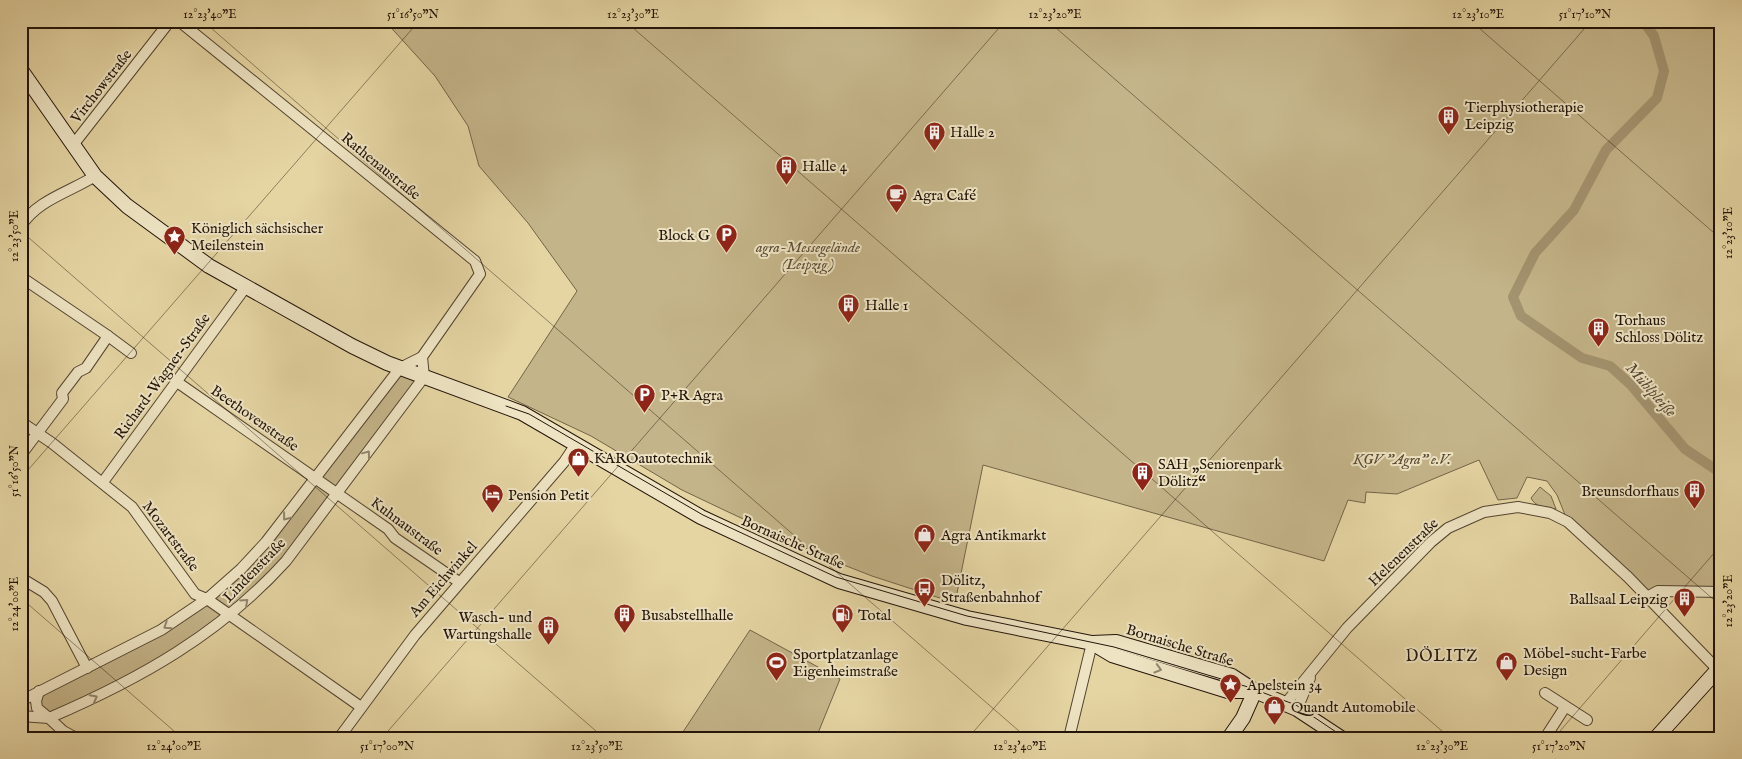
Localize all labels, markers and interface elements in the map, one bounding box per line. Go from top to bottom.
text: 12°23'40"E [183,7,237,22]
text: 51°16'50"N [387,7,440,22]
text: 12°23'30"E [607,7,659,22]
text: 12°23'20"E [1028,7,1082,22]
text: 12°23'10"E [1452,7,1504,22]
text: 51°17'10"N [1559,7,1612,22]
street label: Virchowstraße [66,45,136,128]
place label: Tierphysiotherapie Leipzig [1465,98,1584,134]
building icon: Tierphysiotherapie Leipzig [1437,104,1461,135]
building icon: Halle 2 [922,120,946,151]
place label: Halle 2 [950,123,995,142]
street label: Rathenaustraße [337,128,424,204]
building icon: Halle 4 [774,154,798,185]
place label: Halle 4 [802,157,848,176]
cafe icon: Agra Café [885,183,909,214]
place label: Agra Café [912,186,976,205]
text: 12°23'10"E [1721,207,1736,259]
text: 12°23'50"E [7,210,22,262]
place label: Königlich sächsischer Meilenstein [191,219,324,255]
parking icon: Block G [714,223,738,254]
place icon: Königlich sächsischer Meilenstein [163,225,187,256]
place label: Block G [658,226,710,245]
park label: agra-Messegelände (Leipzig) [755,238,860,275]
building icon: Halle 1 [837,293,861,324]
place label: Halle 1 [865,296,908,315]
street label: Richard-Wagner-Straße [110,309,215,443]
place label: Torhaus Schloss Dölitz [1615,311,1703,347]
building icon: Torhaus Schloss Dölitz [1587,317,1611,348]
water label: Mühlpleiße [1621,359,1681,422]
street label: Beethovenstraße [207,381,303,456]
parking icon: P+R Agra [633,383,657,414]
place label: P+R Agra [661,386,724,405]
text: 51°16'50"N [7,444,22,497]
shop icon: KAROautotechnik [566,446,590,477]
place label: KAROautotechnik [594,449,713,468]
one-way arrow [361,450,370,460]
park label: KGV "Agra" e.V. [1352,450,1452,470]
place label: SAH „Seniorenpark Dölitz“ [1158,455,1283,491]
building icon: SAH „Seniorenpark Dölitz“ [1130,461,1154,492]
building icon: Breunsdorfhaus [1683,479,1707,510]
place label: Breunsdorfhaus [1581,482,1679,501]
hotel icon: Pension Petit [480,483,504,514]
place label: Pension Petit [508,486,589,505]
street label: Kuhnaustraße [367,493,447,560]
street label: Mozartstraße [138,497,203,575]
one-way arrow [283,511,292,521]
street label: Bornaische Straße [738,511,848,574]
street label: Helenenstraße [1364,514,1443,591]
shop icon: Agra Antikmarkt [913,523,937,554]
place label: Agra Antikmarkt [940,526,1047,545]
street label: Lindenstraße [219,534,290,607]
street label: Am Eichwinkel [405,537,482,622]
place label: Dölitz, Straßenbahnhof [941,571,1043,607]
text: 12°23'20"E [1721,574,1736,628]
text: 12°24'00"E [7,577,22,631]
bus stop icon: Dölitz, Straßenbahnhof [913,577,937,608]
building icon: Ballsaal Leipzig [1672,587,1696,618]
place label: Ballsaal Leipzig [1569,590,1669,609]
one-way arrow [240,599,249,608]
building icon: Busabstellhalle [613,603,637,634]
fuel station icon: Total [830,603,854,634]
place label: Busabstellhalle [641,606,734,625]
place label: Total [858,606,892,625]
place label: Wasch- und Wartungshalle [443,608,533,644]
building icon: Wasch- und Wartungshalle [536,614,560,645]
one-way arrow [164,620,173,629]
street label: Bornaische Straße [1124,620,1236,671]
place label: Möbel-sucht-Farbe Design [1523,644,1647,680]
place label: Sportplatzanlage Eigenheimstraße [793,645,898,681]
district label: DÖLITZ [1405,646,1479,667]
shop icon: Möbel-sucht-Farbe Design [1495,650,1519,681]
sports icon: Sportplatzanlage Eigenheimstraße [765,651,789,682]
one-way arrow [1153,664,1162,674]
place icon: Apelstein 34 [1219,673,1243,704]
place label: Apelstein 34 [1246,676,1322,695]
one-way arrow [88,694,97,704]
shop icon: Quandt Automobile [1263,695,1287,726]
place label: Quandt Automobile [1291,698,1416,717]
text: 12°24'00"E [147,739,201,754]
text: 51°17'00"N [360,739,415,754]
text: 12°23'50"E [571,739,623,754]
text: 12°23'40"E [993,739,1047,754]
text: 12°23'30"E [1416,739,1468,754]
text: 51°17'20"N [1532,739,1587,754]

